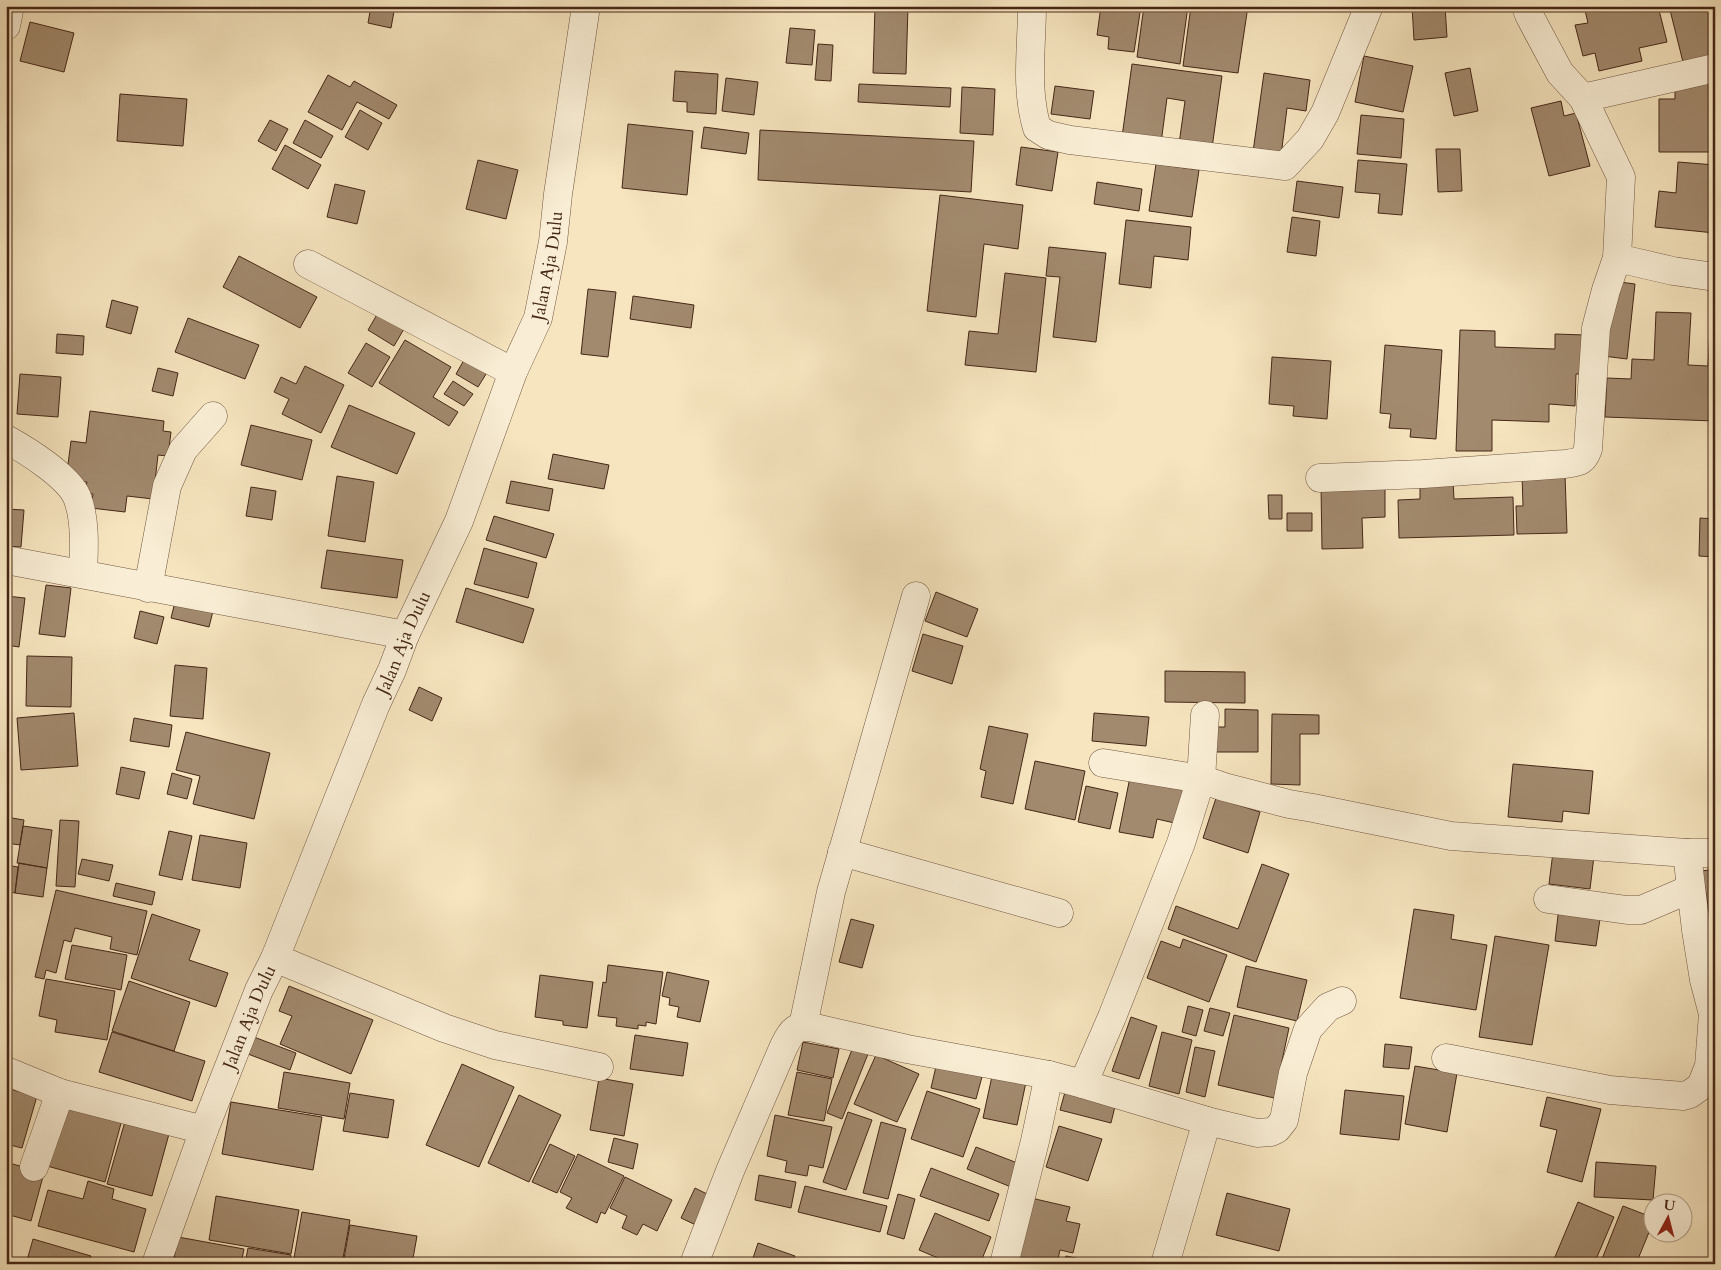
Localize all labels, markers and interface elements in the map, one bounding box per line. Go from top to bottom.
street label: Jalan Aja Dulu [525,210,569,326]
street label: Jalan Aja Dulu [369,587,437,702]
street label: Jalan Aja Dulu [216,961,283,1076]
north arrow [1644,1192,1694,1242]
text: U [1663,1195,1677,1216]

